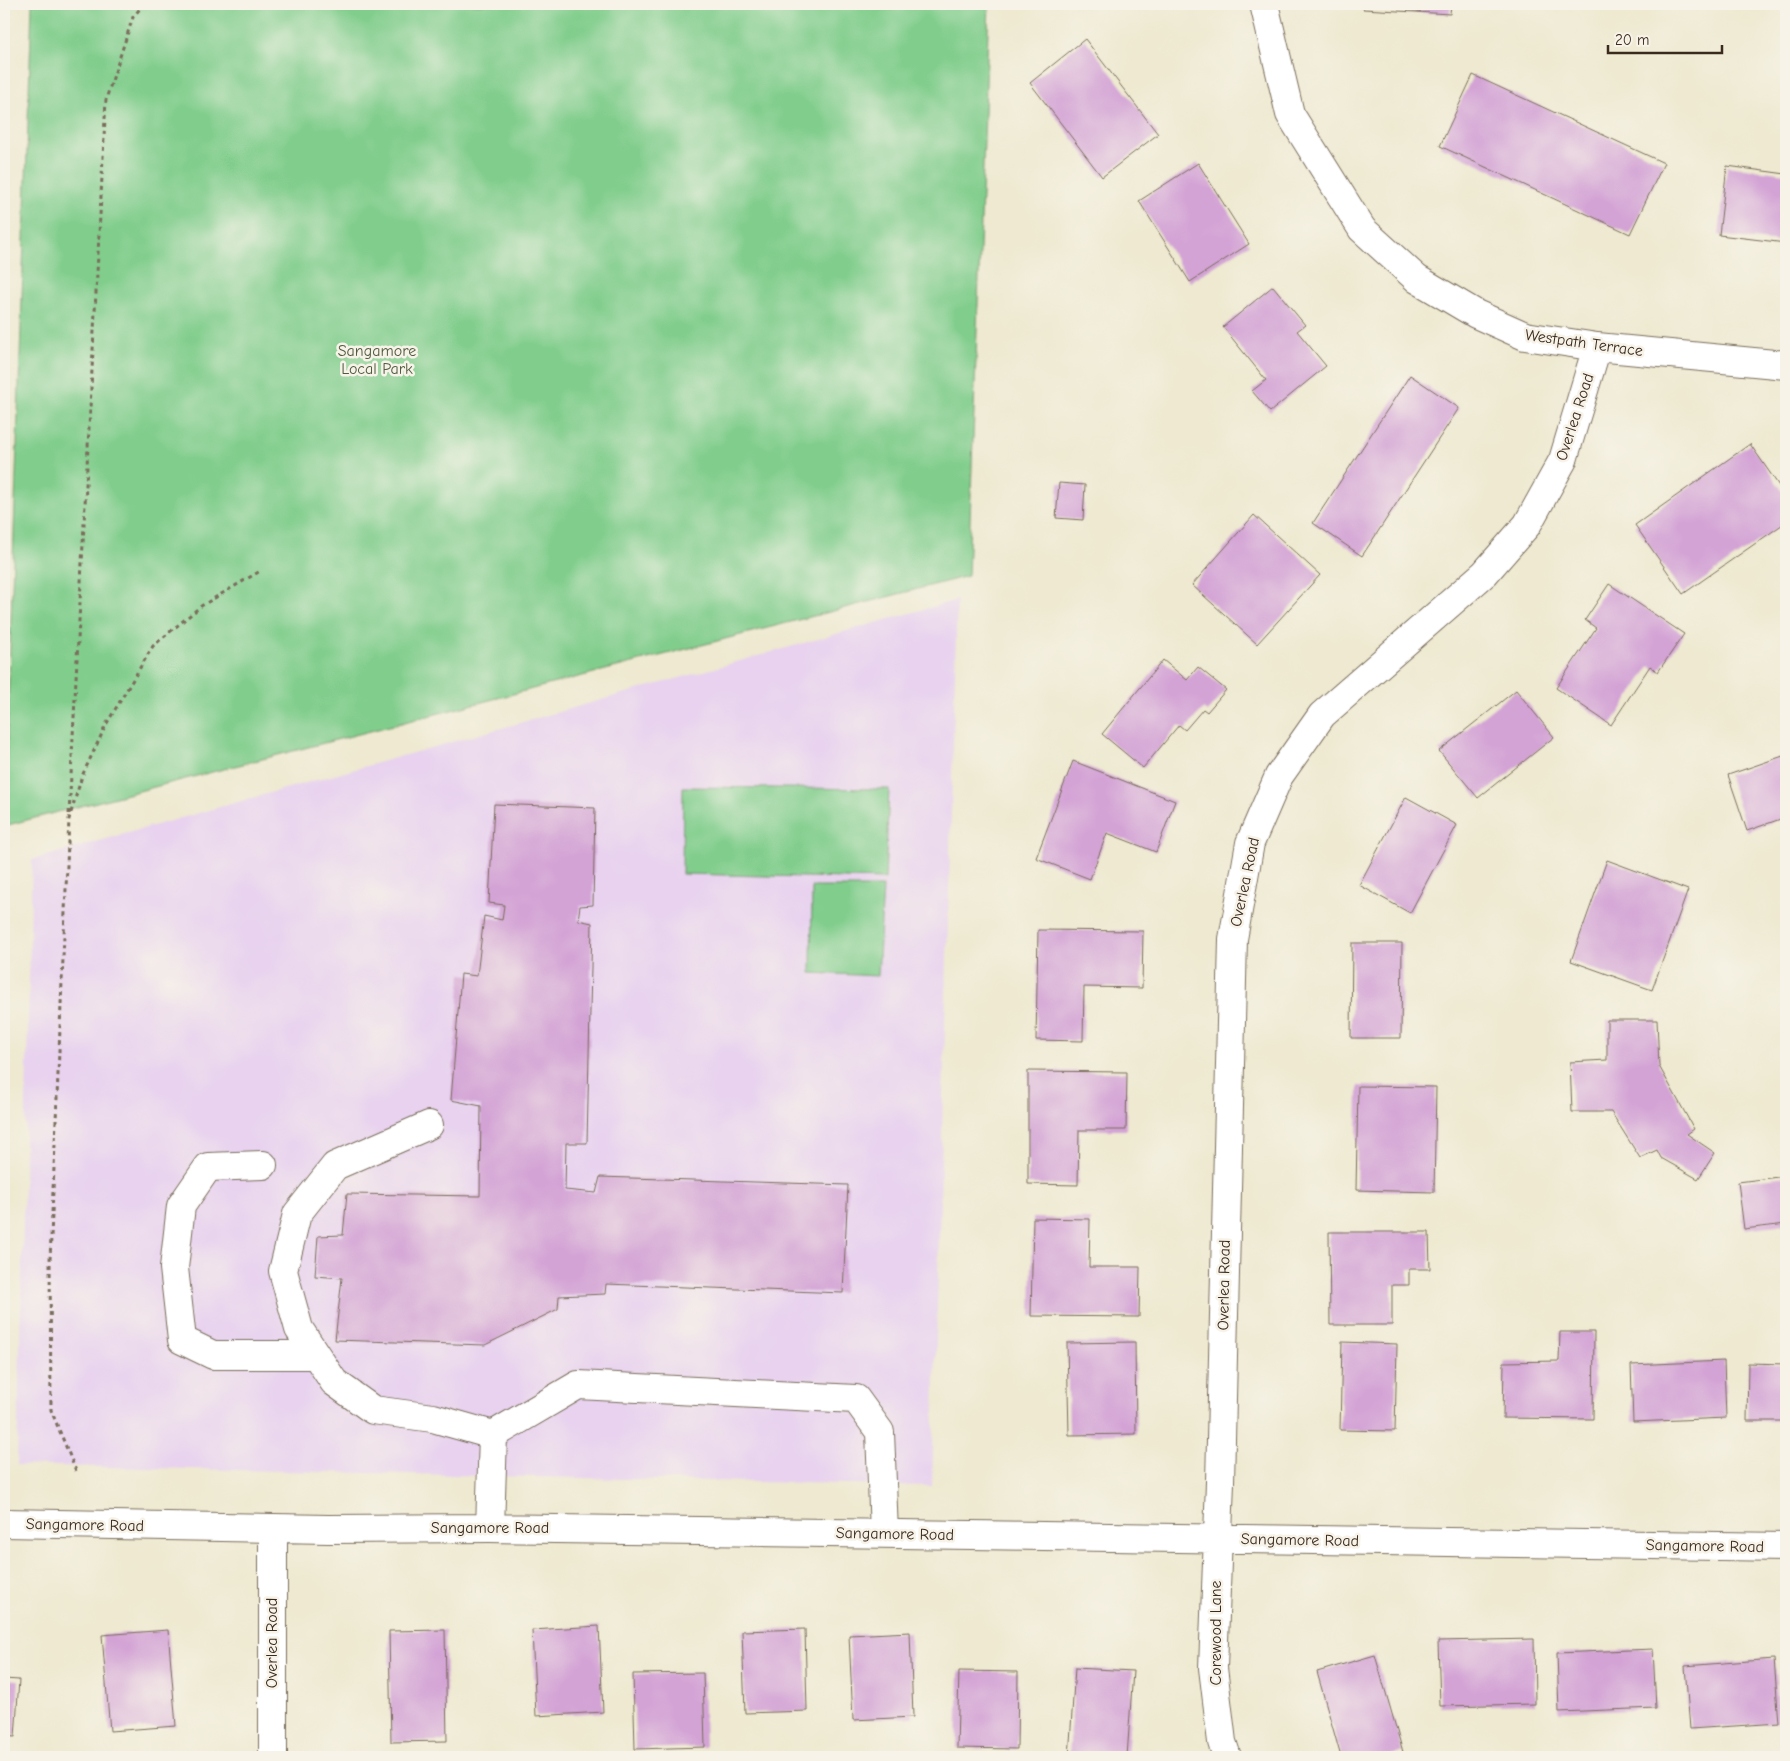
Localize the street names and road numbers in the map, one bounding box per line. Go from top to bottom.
street label: Westpath Terrace [1524,326,1644,360]
street label: Overlea Road [1552,371,1598,463]
street label: Overlea Road [1227,836,1263,928]
street label: Overlea Road [1214,1239,1234,1331]
street label: Sangamore Road [26,1515,144,1535]
street label: Sangamore Road [431,1519,549,1537]
street label: Sangamore Road [836,1524,954,1544]
street label: Sangamore Road [1241,1530,1359,1550]
street label: Sangamore Road [1646,1536,1764,1556]
street label: Corewood Lane [1207,1580,1225,1686]
street label: Overlea Road [263,1598,281,1688]

